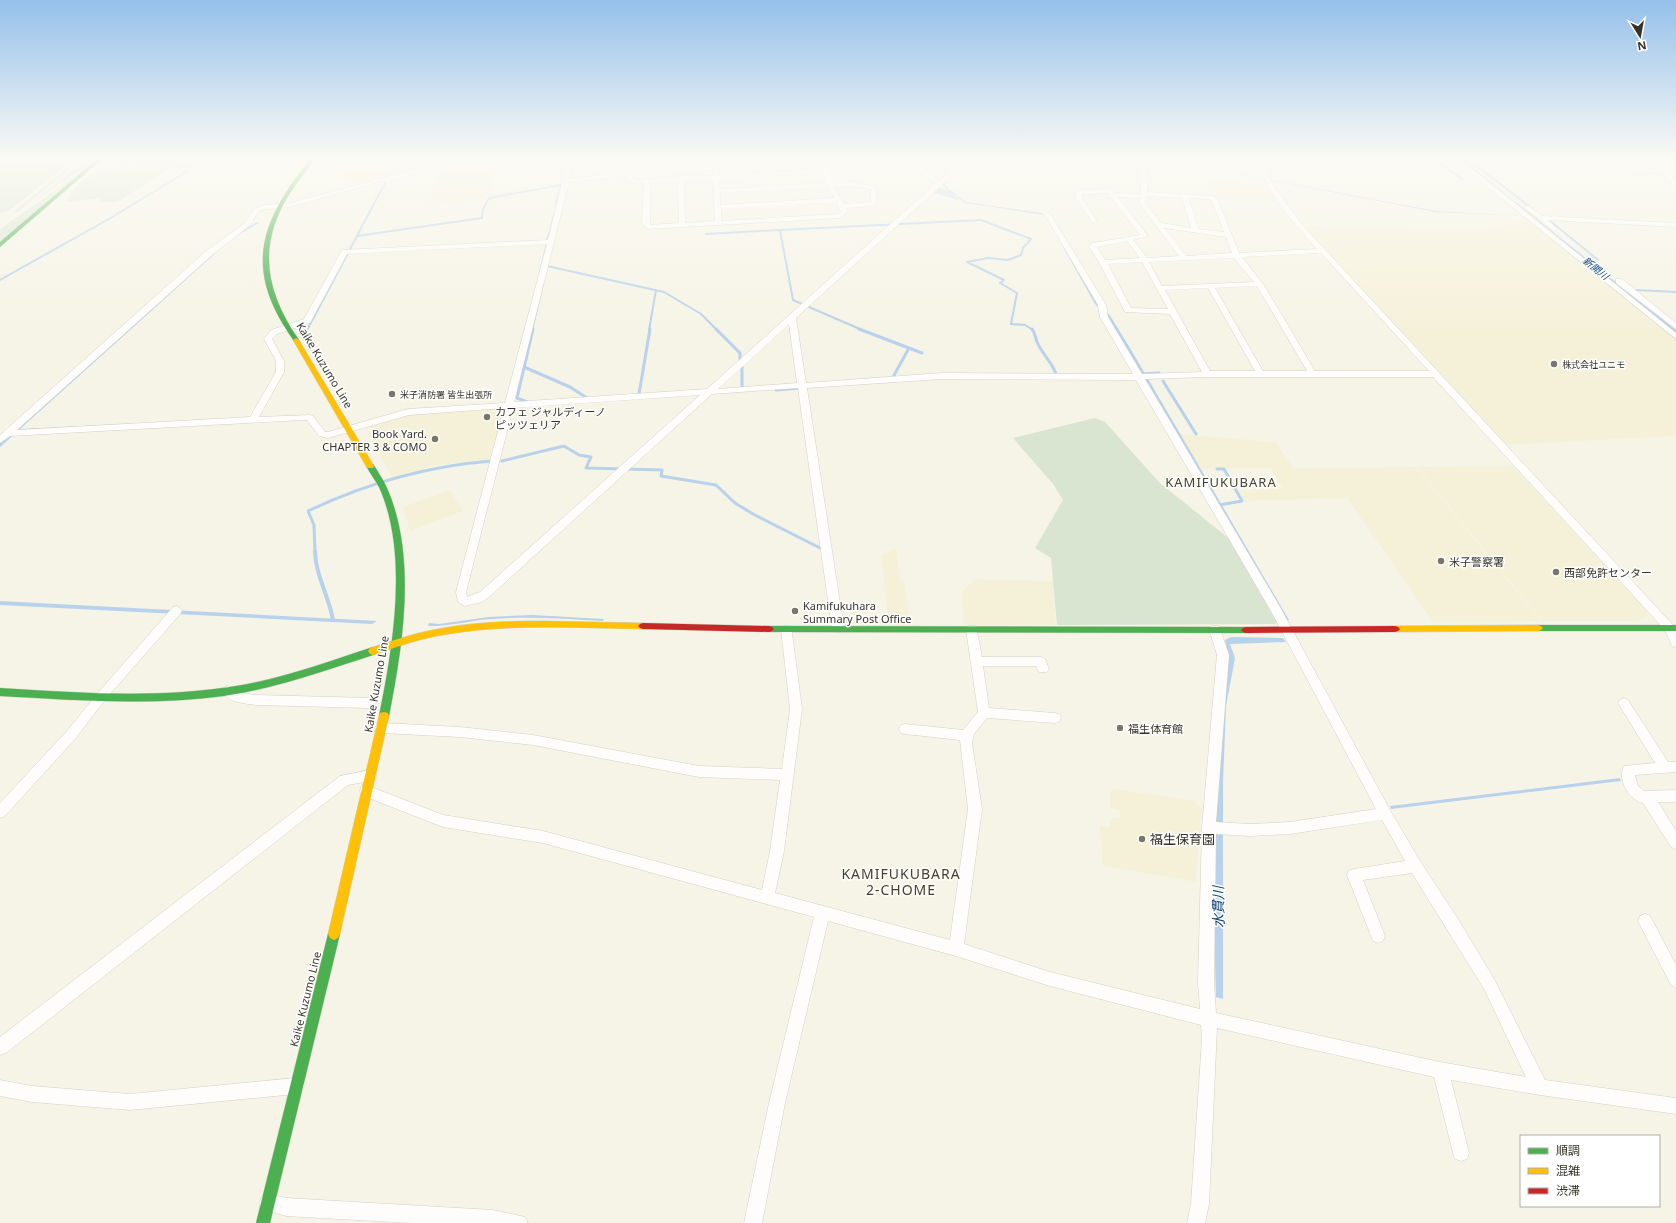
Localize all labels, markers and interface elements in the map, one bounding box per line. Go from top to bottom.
north arrow [1620,16,1660,56]
text: N [1636,38,1648,55]
water label: 新開川 [1580,253,1613,284]
street label: Kaike Kuzumo Line [293,319,357,411]
place label: 株式会社ユニモ [1562,358,1625,371]
marker: 株式会社ユニモ [1549,359,1559,369]
place label: 米子消防署 皆生出張所 [400,388,492,401]
marker: 米子消防署 皆生出張所 [387,389,397,399]
place label: カフェ ジャルディーノ ピッツェリア [495,404,606,432]
marker: カフェ ジャルディーノ ピッツェリア [482,412,492,422]
place label: Book Yard. CHAPTER 3 & COMO [322,426,427,454]
marker: Book Yard. CHAPTER 3 & COMO [430,434,440,444]
district label: KAMIFUKUBARA [1165,473,1277,491]
place label: 米子警察署 [1449,554,1504,569]
marker: 米子警察署 [1436,556,1446,566]
place label: 西部免許センター [1564,565,1652,580]
marker: 西部免許センター [1551,567,1561,577]
place label: Kamifukuhara Summary Post Office [803,598,911,626]
marker: Kamifukuhara Summary Post Office [790,606,800,616]
street label: Kaike Kuzumo Line [360,635,392,733]
place label: 福生体育館 [1128,721,1183,736]
marker: 福生体育館 [1115,723,1125,733]
place label: 福生保育園 [1150,830,1215,848]
marker: 福生保育園 [1137,834,1147,844]
district label: KAMIFUKUBARA 2-CHOME [841,864,961,899]
water label: 水貫川 [1208,884,1228,928]
street label: Kaike Kuzumo Line [286,950,324,1048]
legend [1520,1135,1660,1207]
text: 順調 [1556,1142,1580,1159]
text: 混雑 [1556,1162,1580,1179]
text: 渋滞 [1556,1182,1580,1199]

